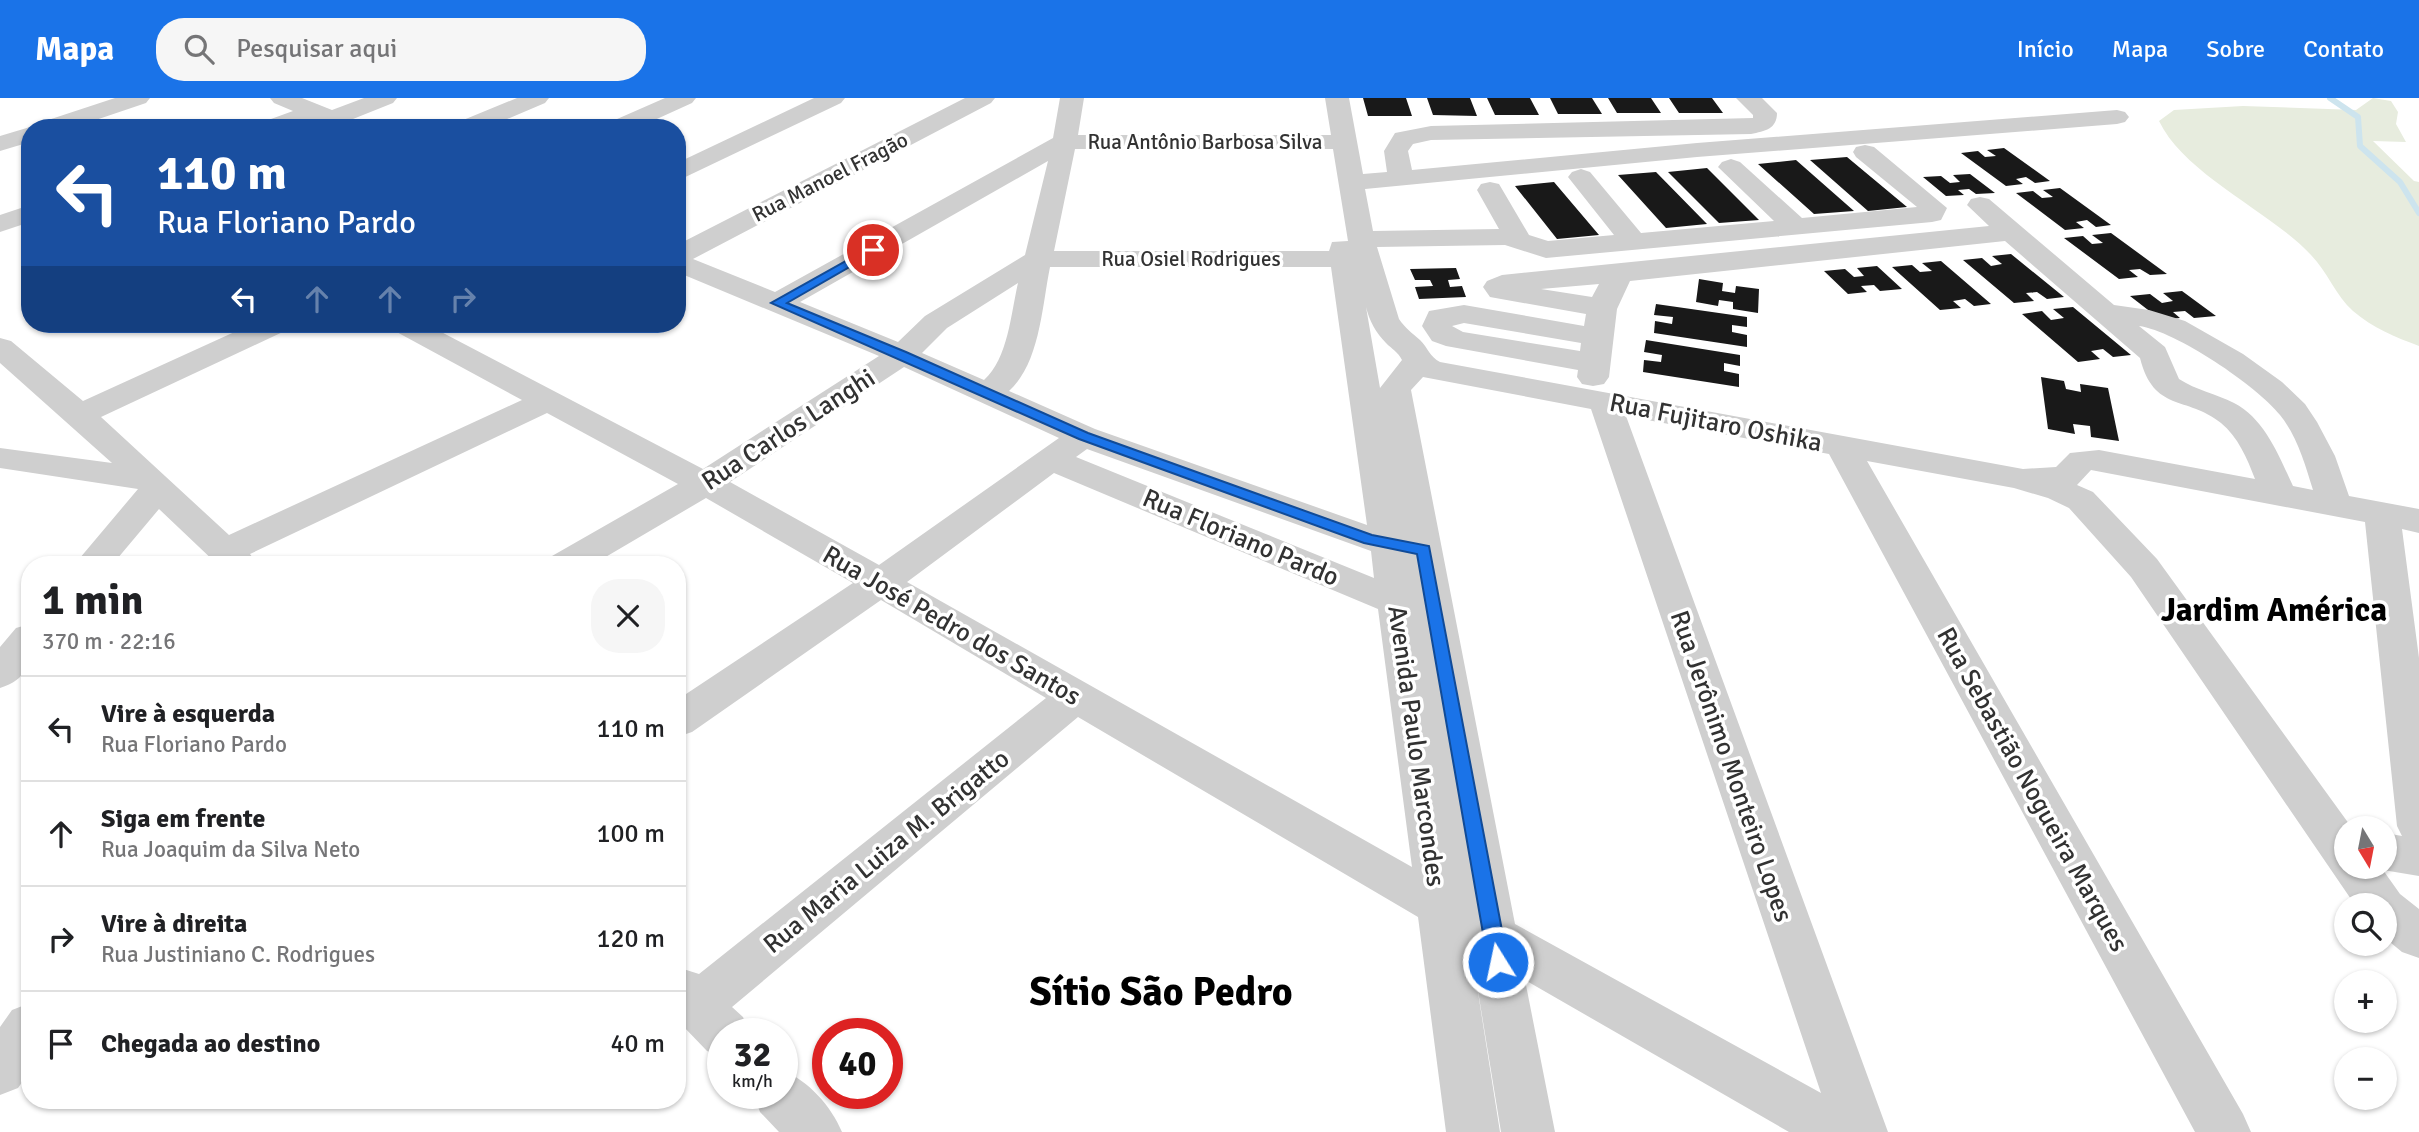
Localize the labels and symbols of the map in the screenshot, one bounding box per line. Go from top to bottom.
street label: Rua Manoel Fragão [748,127,912,227]
street label: Rua Antônio Barbosa Silva [1088,129,1323,155]
pin [843,220,903,280]
street label: Rua Osiel Rodrigues [1101,246,1281,272]
street label: Rua Carlos Langhi [696,362,881,498]
street label: Rua Fujitaro Oshika [1607,387,1825,459]
street label: Rua Floriano Pardo [1138,482,1344,594]
street label: Rua José Pedro dos Santos [817,539,1086,713]
district label: Jardim América [2161,590,2387,631]
street label: Avenida Paulo Marcondes [1380,604,1452,889]
street label: Rua Jerônimo Monteiro Lopes [1663,606,1799,926]
street label: Rua Sebastião Nogueira Marques [1929,622,2135,957]
street label: Rua Maria Luiza M. Brigatto [757,743,1016,961]
north arrow [2334,816,2398,878]
position arrow [1461,925,1535,999]
district label: Sítio São Pedro [1029,967,1293,1017]
speed limit sign: 40 [812,1018,903,1109]

